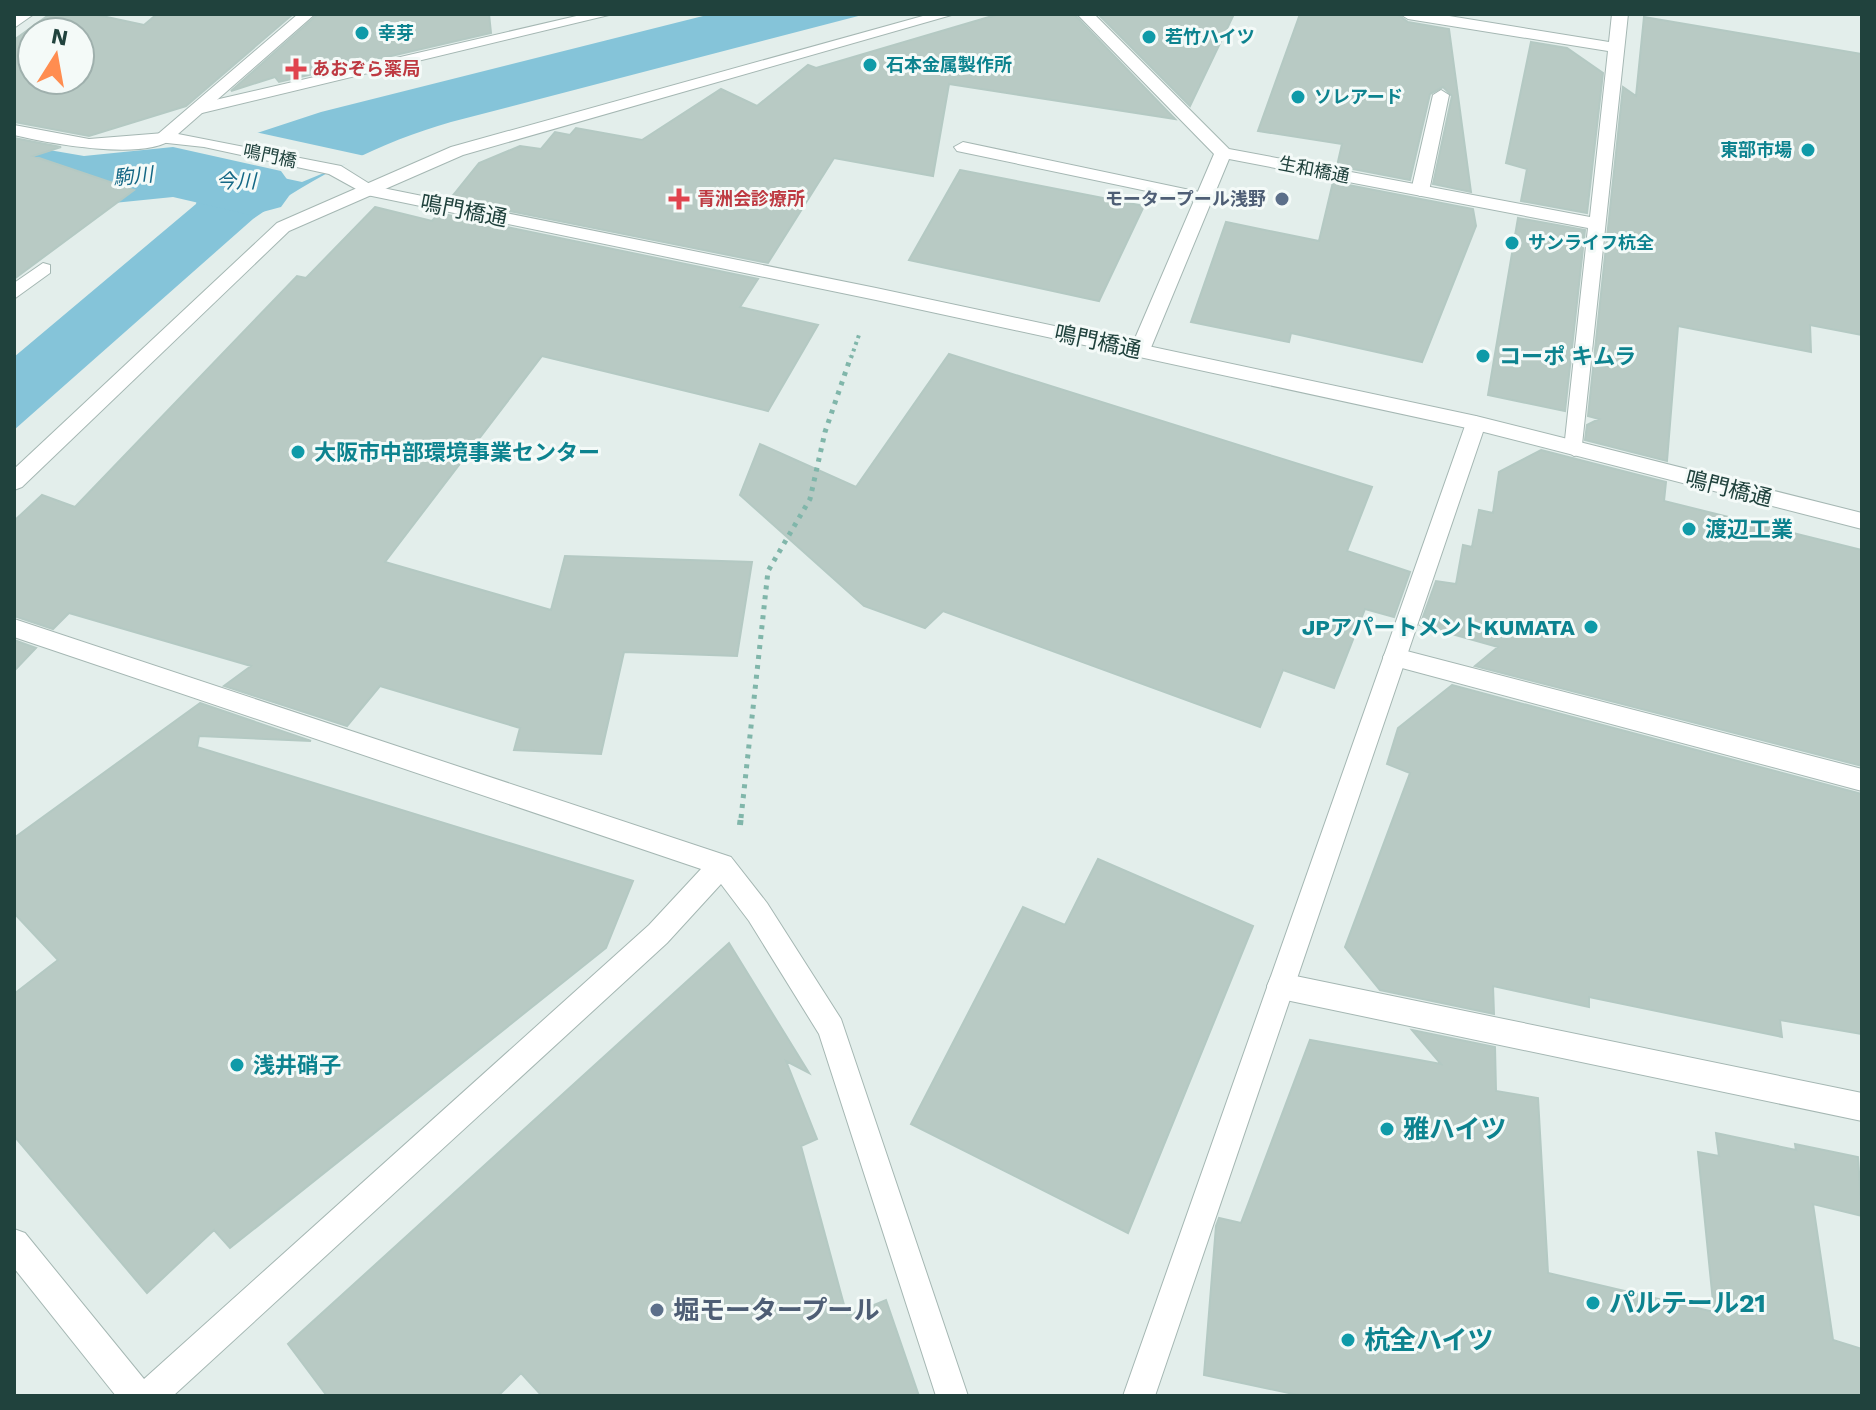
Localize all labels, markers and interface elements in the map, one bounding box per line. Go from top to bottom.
north arrow [16,16,96,96]
place label: 幸芽 [378,22,414,43]
text: N [49,23,70,51]
marker: 幸芽 [353,24,371,42]
place label: 若竹ハイツ [1165,26,1255,47]
marker: 若竹ハイツ [1140,28,1158,46]
place label: 石本金属製作所 [886,54,1012,75]
marker: 石本金属製作所 [861,56,879,74]
place label: あおぞら薬局 [312,58,420,79]
marker: あおぞら薬局 [287,60,305,78]
place label: ソレアード [1314,86,1403,107]
marker: ソレアード [1289,88,1307,106]
place label: 東部市場 [1720,139,1792,160]
street label: 鳴門橋 [242,140,299,171]
marker: 東部市場 [1799,141,1817,159]
street label: 生和橋通 [1277,152,1351,187]
water label: 駒川 [112,162,156,190]
water label: 今川 [216,169,258,193]
marker: 青洲会診療所 [668,188,690,210]
place label: 青洲会診療所 [697,188,805,209]
place label: モータープール浅野 [1105,188,1266,209]
street label: 鳴門橋通 [418,190,509,231]
marker: モータープール浅野 [1273,190,1291,208]
place label: サンライフ杭全 [1528,232,1654,253]
marker: サンライフ杭全 [1503,234,1521,252]
street label: 鳴門橋通 [1052,320,1144,363]
place label: コーポ キムラ [1499,344,1636,369]
marker: コーポ キムラ [1474,347,1492,365]
place label: 大阪市中部環境事業センター [314,440,600,465]
marker: 大阪市中部環境事業センター [289,443,307,461]
street label: 鳴門橋通 [1683,466,1775,511]
place label: 渡辺工業 [1705,517,1793,542]
marker: 渡辺工業 [1680,520,1698,538]
place label: JPアパートメントKUMATA [1302,615,1575,640]
marker: JPアパートメントKUMATA [1582,618,1600,636]
place label: 浅井硝子 [253,1053,341,1078]
marker: 浅井硝子 [228,1056,246,1074]
place label: 雅ハイツ [1403,1114,1506,1144]
marker: 雅ハイツ [1378,1120,1396,1138]
place label: パルテール21 [1609,1288,1766,1318]
marker: パルテール21 [1584,1294,1602,1312]
place label: 堀モータープール [673,1295,879,1325]
marker: 堀モータープール [648,1301,666,1319]
place label: 杭全ハイツ [1364,1325,1493,1355]
marker: 杭全ハイツ [1339,1331,1357,1349]

